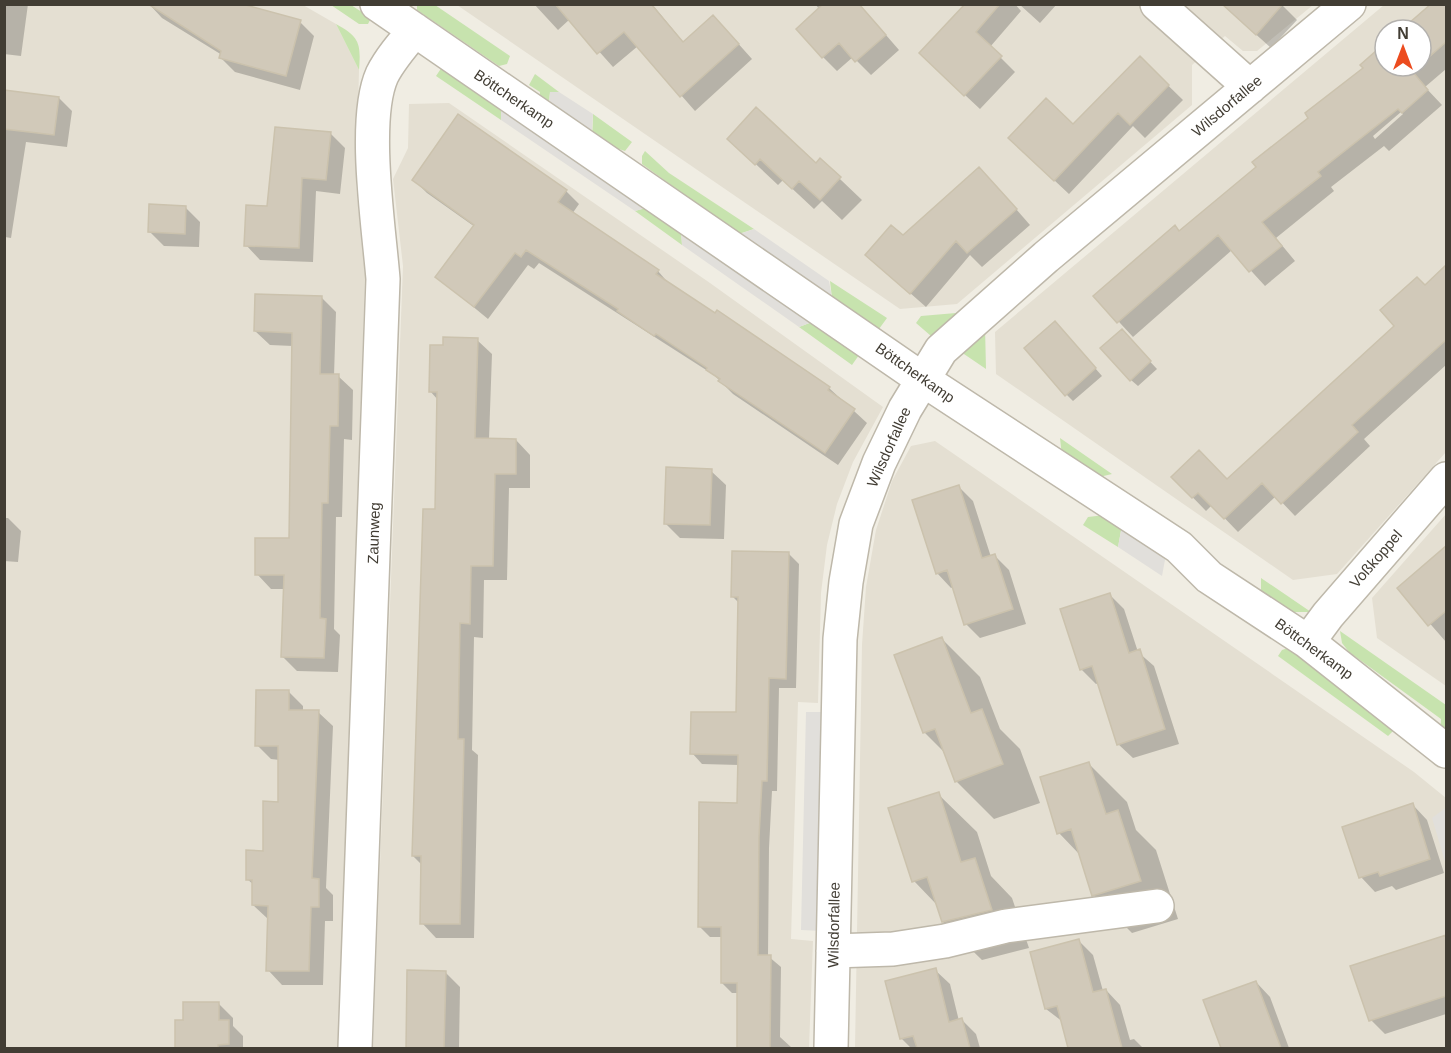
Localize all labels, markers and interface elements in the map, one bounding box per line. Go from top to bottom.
north arrow [1373,18,1433,78]
text: N [1397,25,1409,42]
street label: Böttcherkamp [471,66,557,132]
street label: Wilsdorfallee [1188,72,1265,140]
street label: Böttcherkamp [873,339,958,406]
street label: Wilsdorfallee [863,404,914,489]
street label: Zaunweg [364,502,383,564]
street label: Voßkoppel [1346,526,1405,591]
street label: Böttcherkamp [1272,615,1357,683]
street label: Wilsdorfallee [824,882,843,968]

